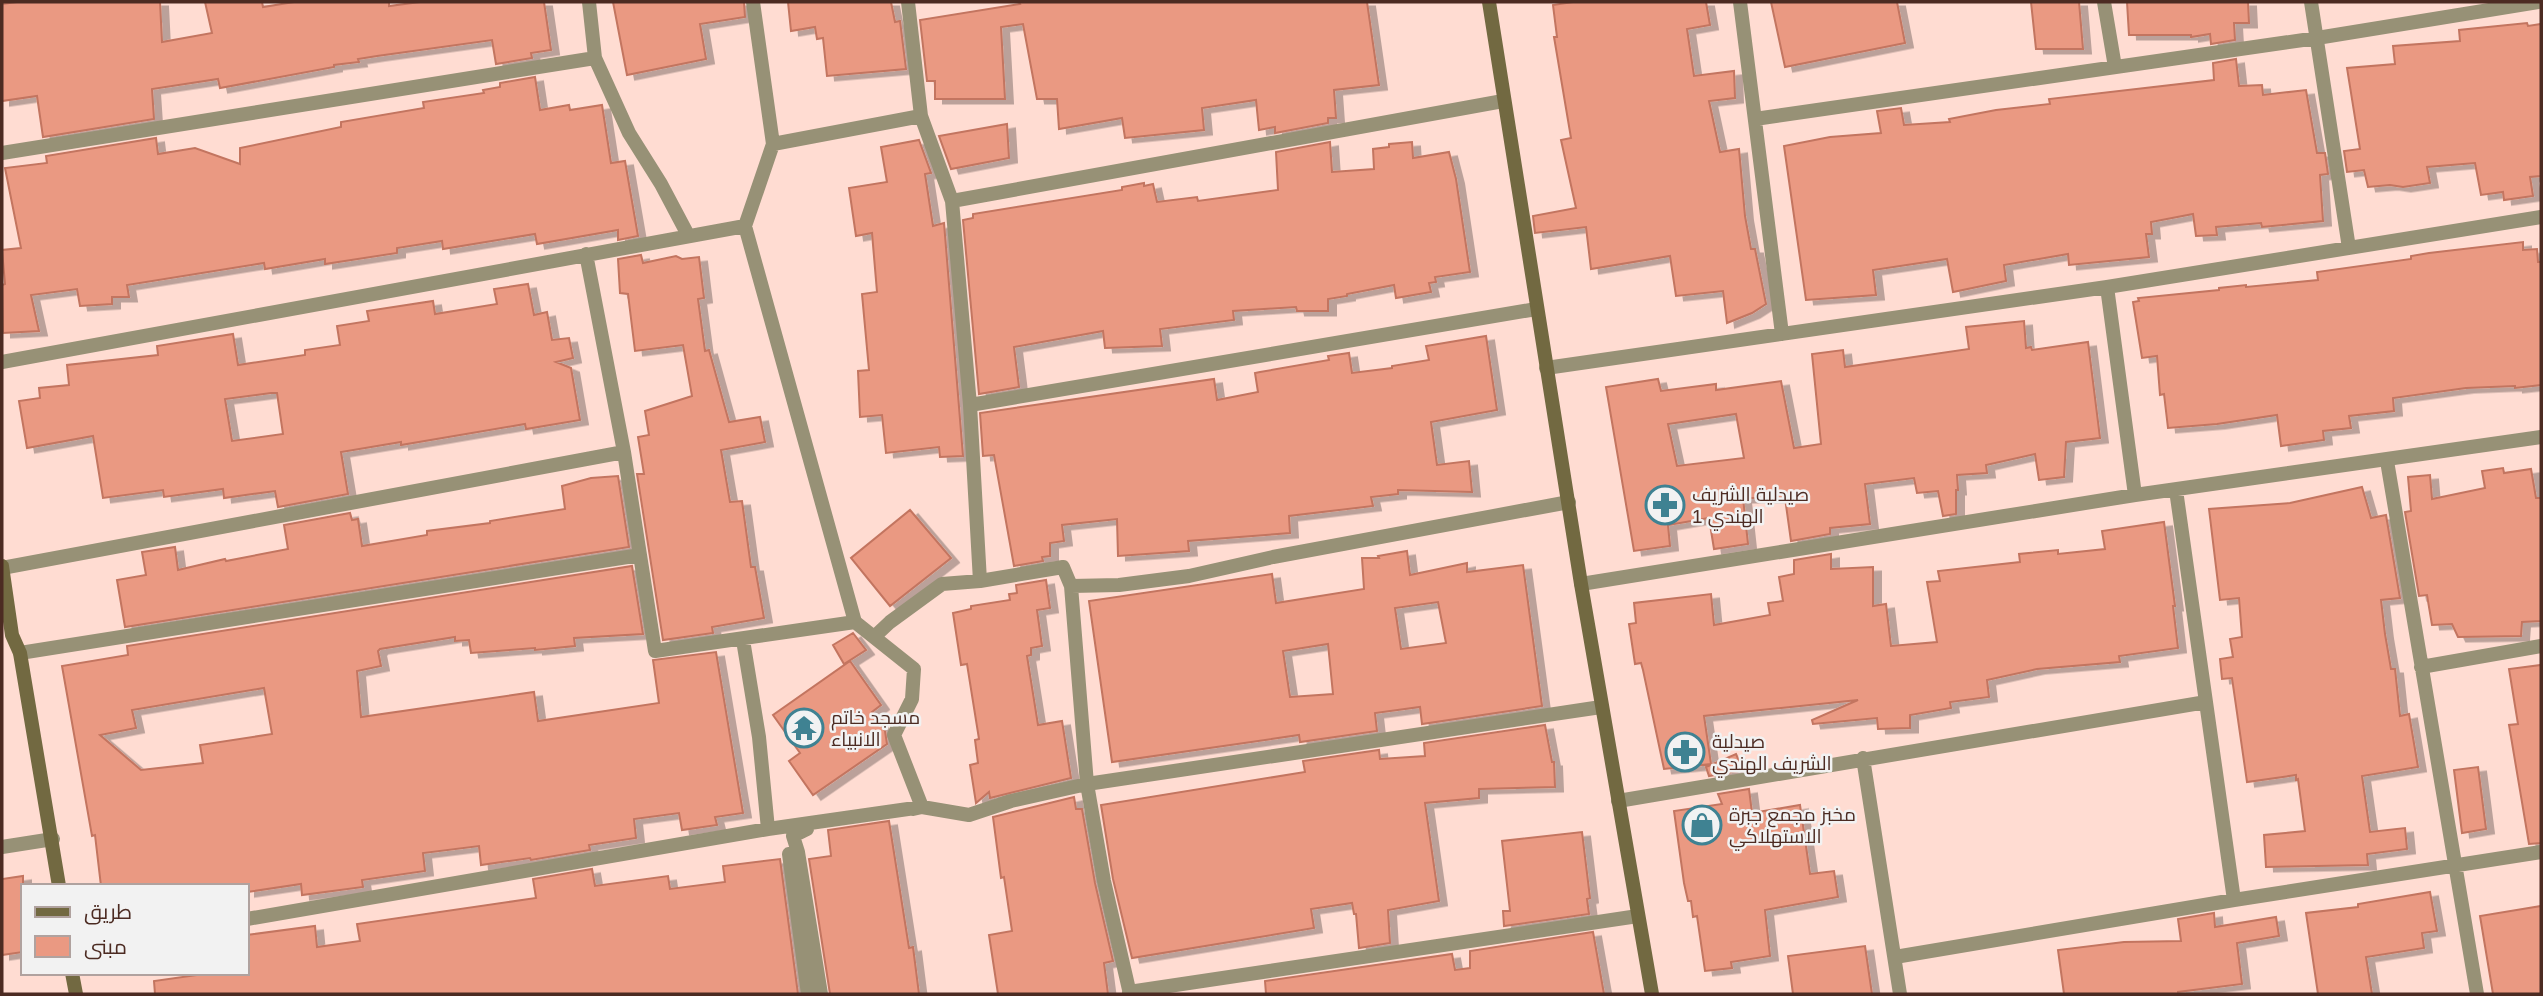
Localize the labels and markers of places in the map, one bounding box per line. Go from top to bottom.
pharmacy icon: صيدلية الشريف الهندي 1 [1644,484,1686,526]
place label: صيدلية الشريف الهندي 1 [1692,484,1809,531]
temple icon: مسجد خاتم الانبياء [783,707,825,749]
place label: مسجد خاتم الانبياء [831,707,920,750]
pharmacy icon: صيدلية الشريف الهندي [1664,731,1706,773]
place label: صيدلية الشريف الهندي [1712,731,1832,778]
shop icon: مخبز مجمع جبرة الاستهلاكي [1681,804,1723,846]
place label: مخبز مجمع جبرة الاستهلاكي [1729,804,1856,851]

